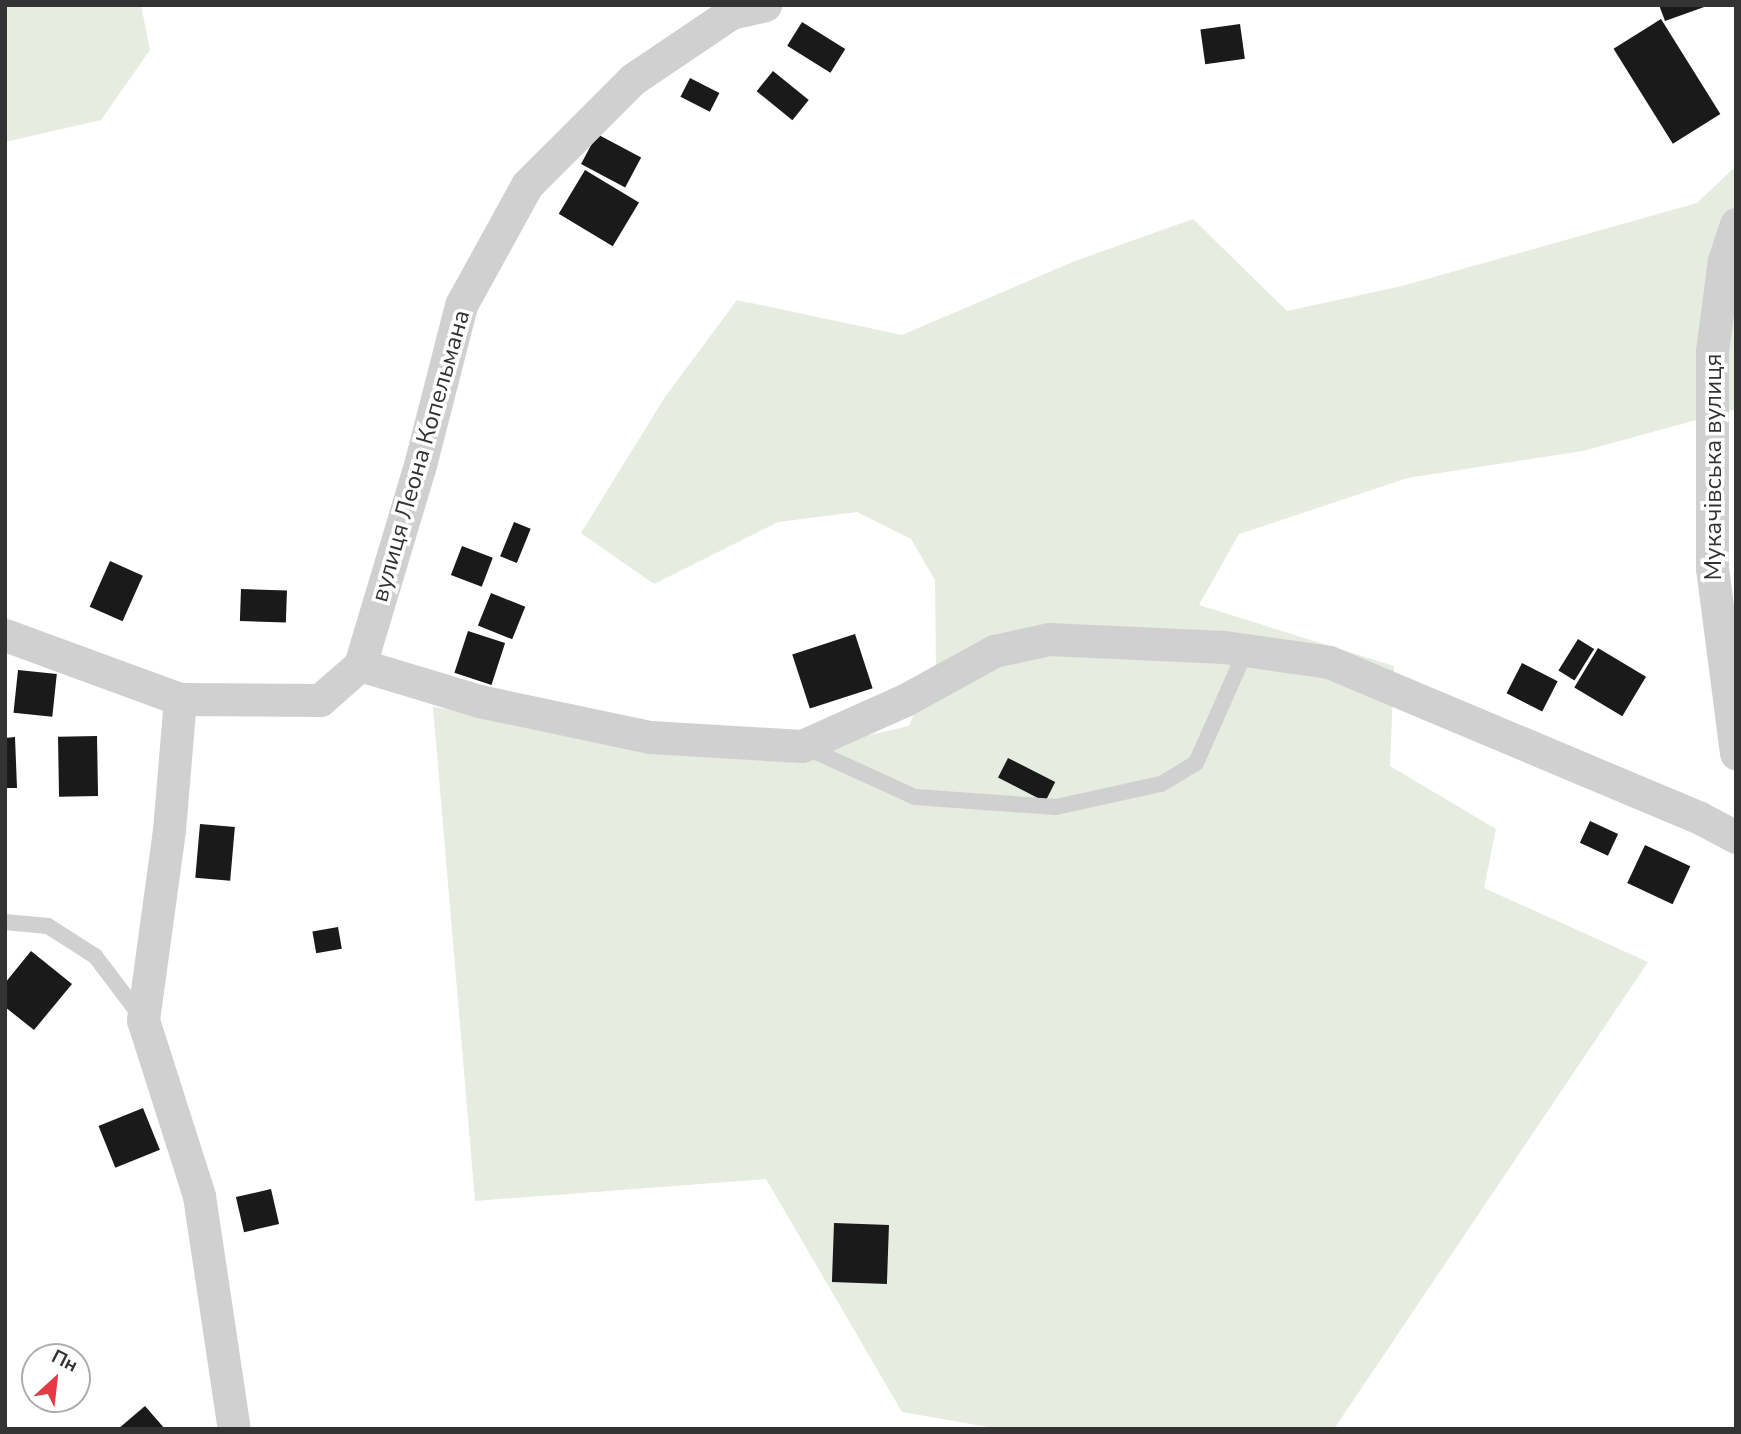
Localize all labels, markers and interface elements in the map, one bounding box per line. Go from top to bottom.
street label: вулиця Леона Копельмана [366,307,476,605]
street label: Мукачівська вулиця [1700,354,1728,580]
north arrow [21,1343,91,1413]
text: Пн [47,1344,82,1379]

